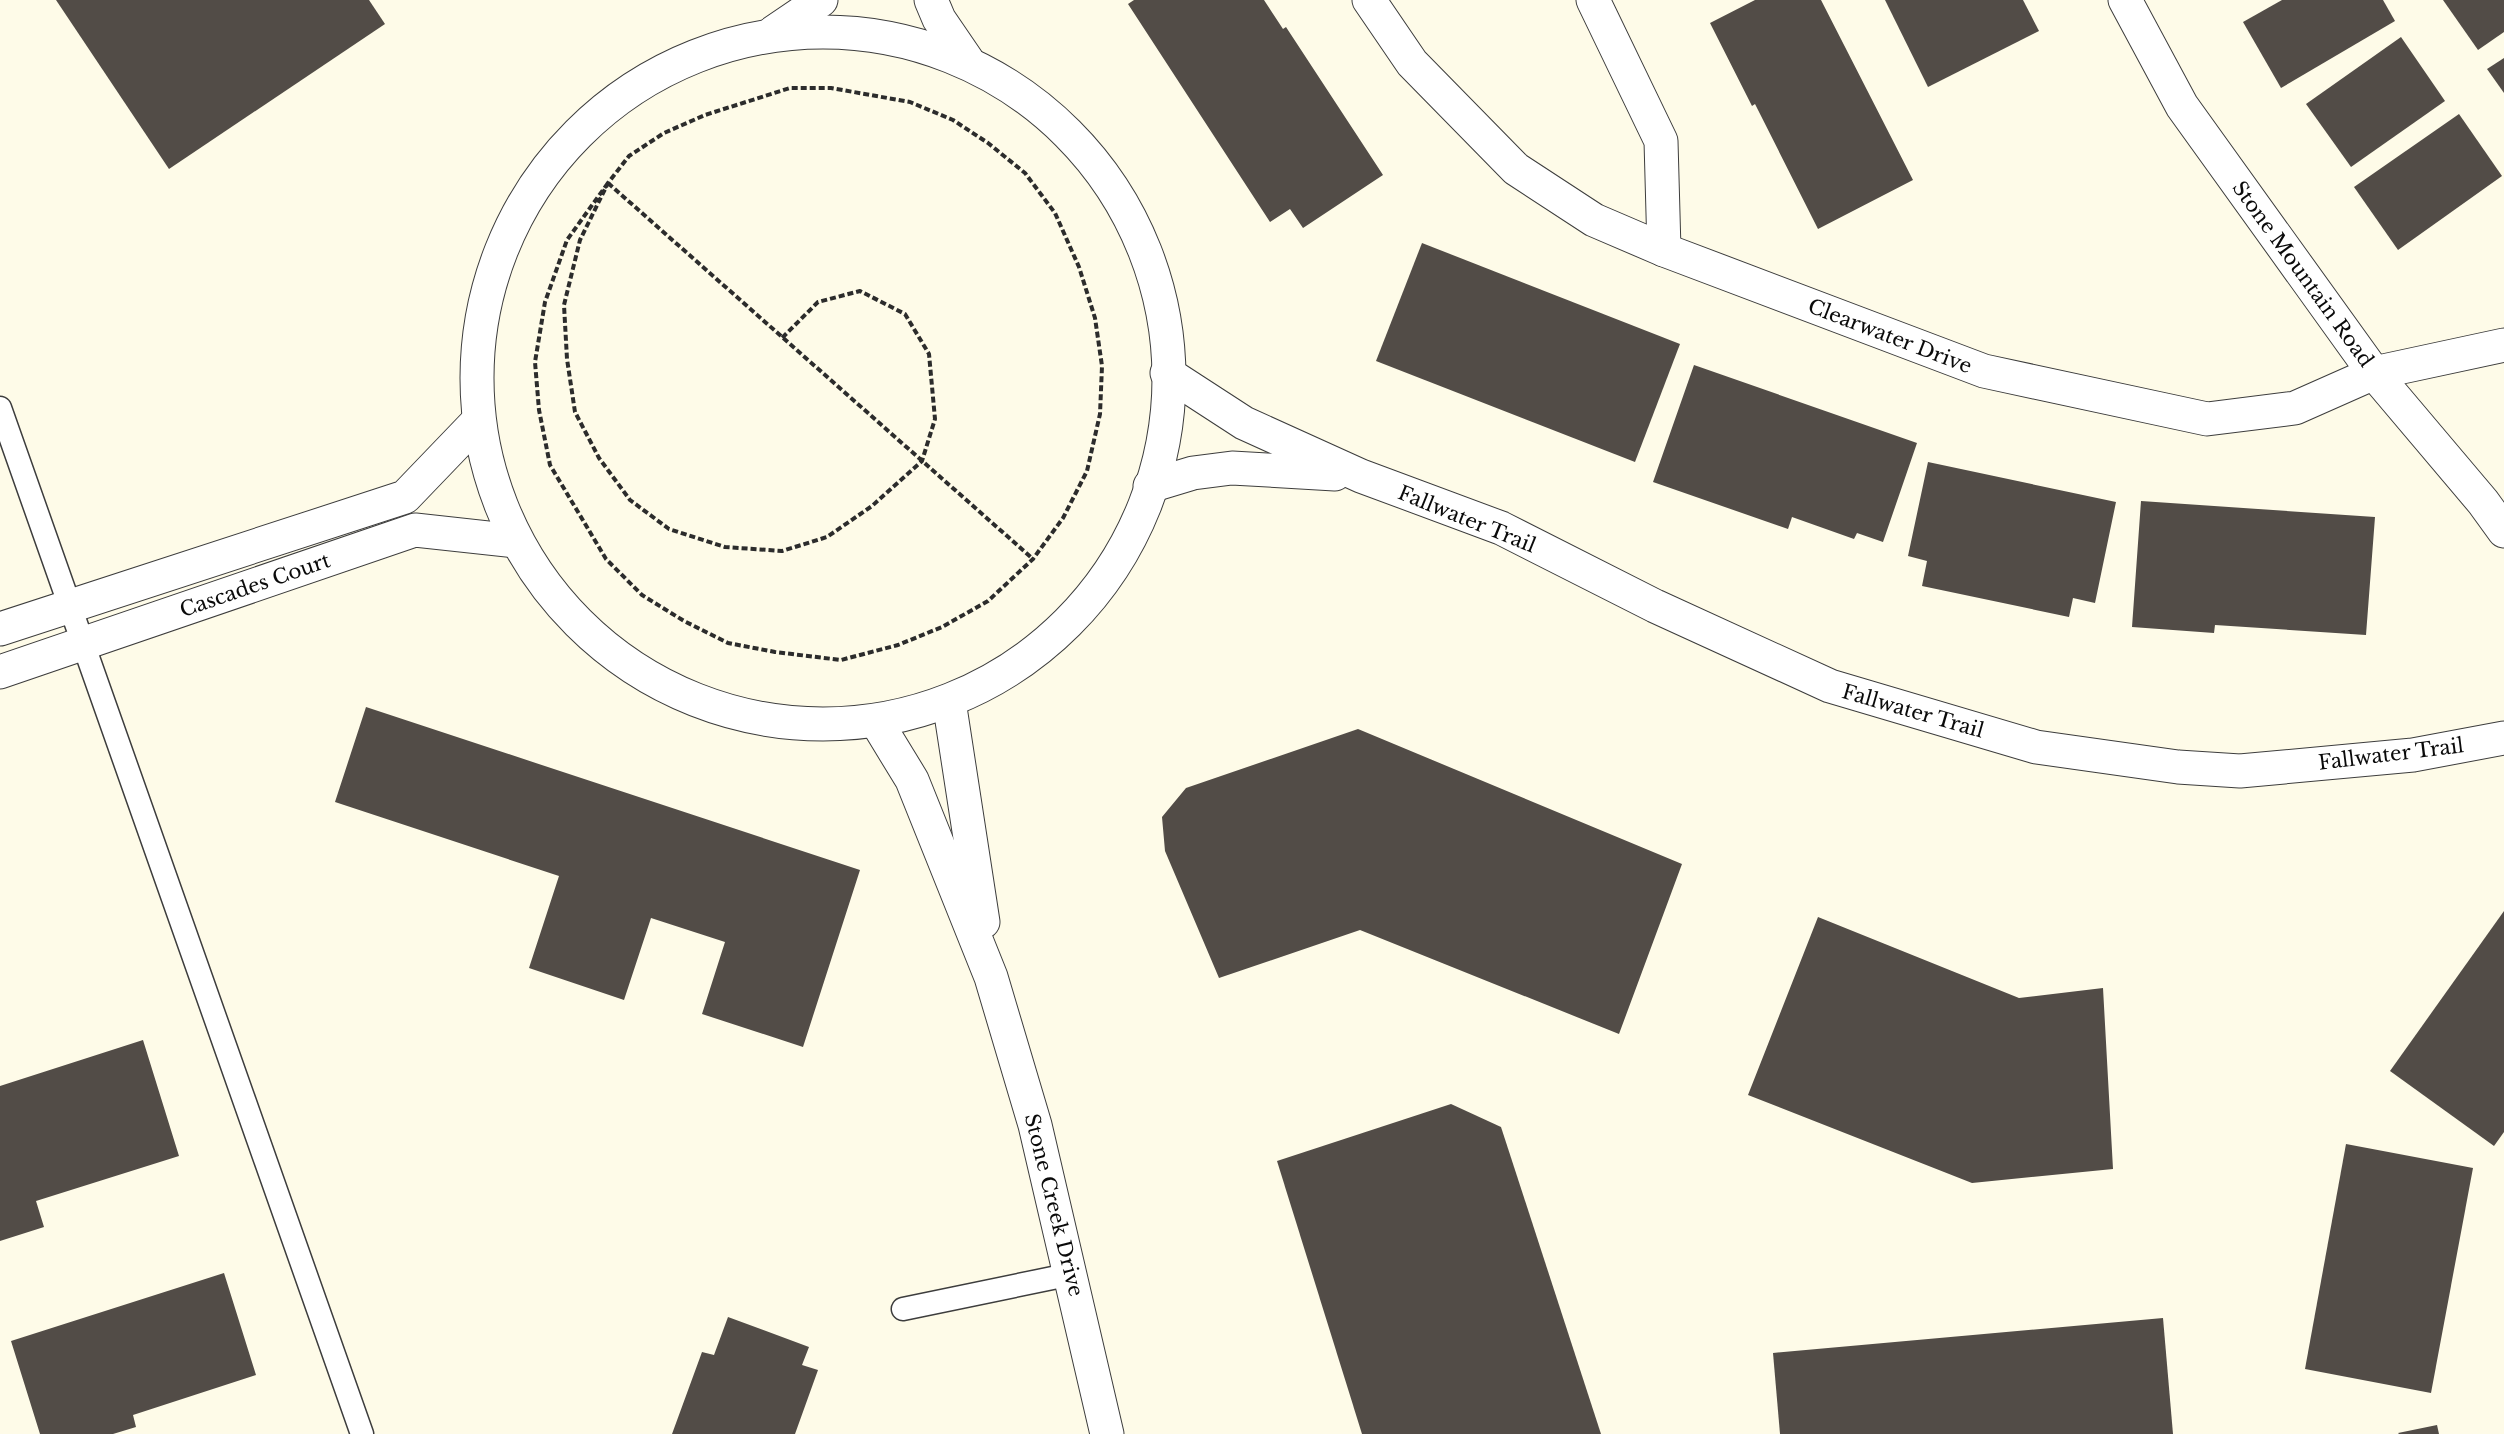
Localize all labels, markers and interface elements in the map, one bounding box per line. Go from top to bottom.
street label: Stone Mountain Road [2227,176,2379,372]
street label: Clearwater Drive [1805,294,1975,378]
street label: Fallwater Trail [1395,480,1539,558]
street label: Cascades Court [177,548,334,622]
street label: Fallwater Trail [1839,679,1987,743]
street label: Fallwater Trail [2317,733,2465,775]
street label: Stone Creek Drive [1020,1111,1088,1299]

